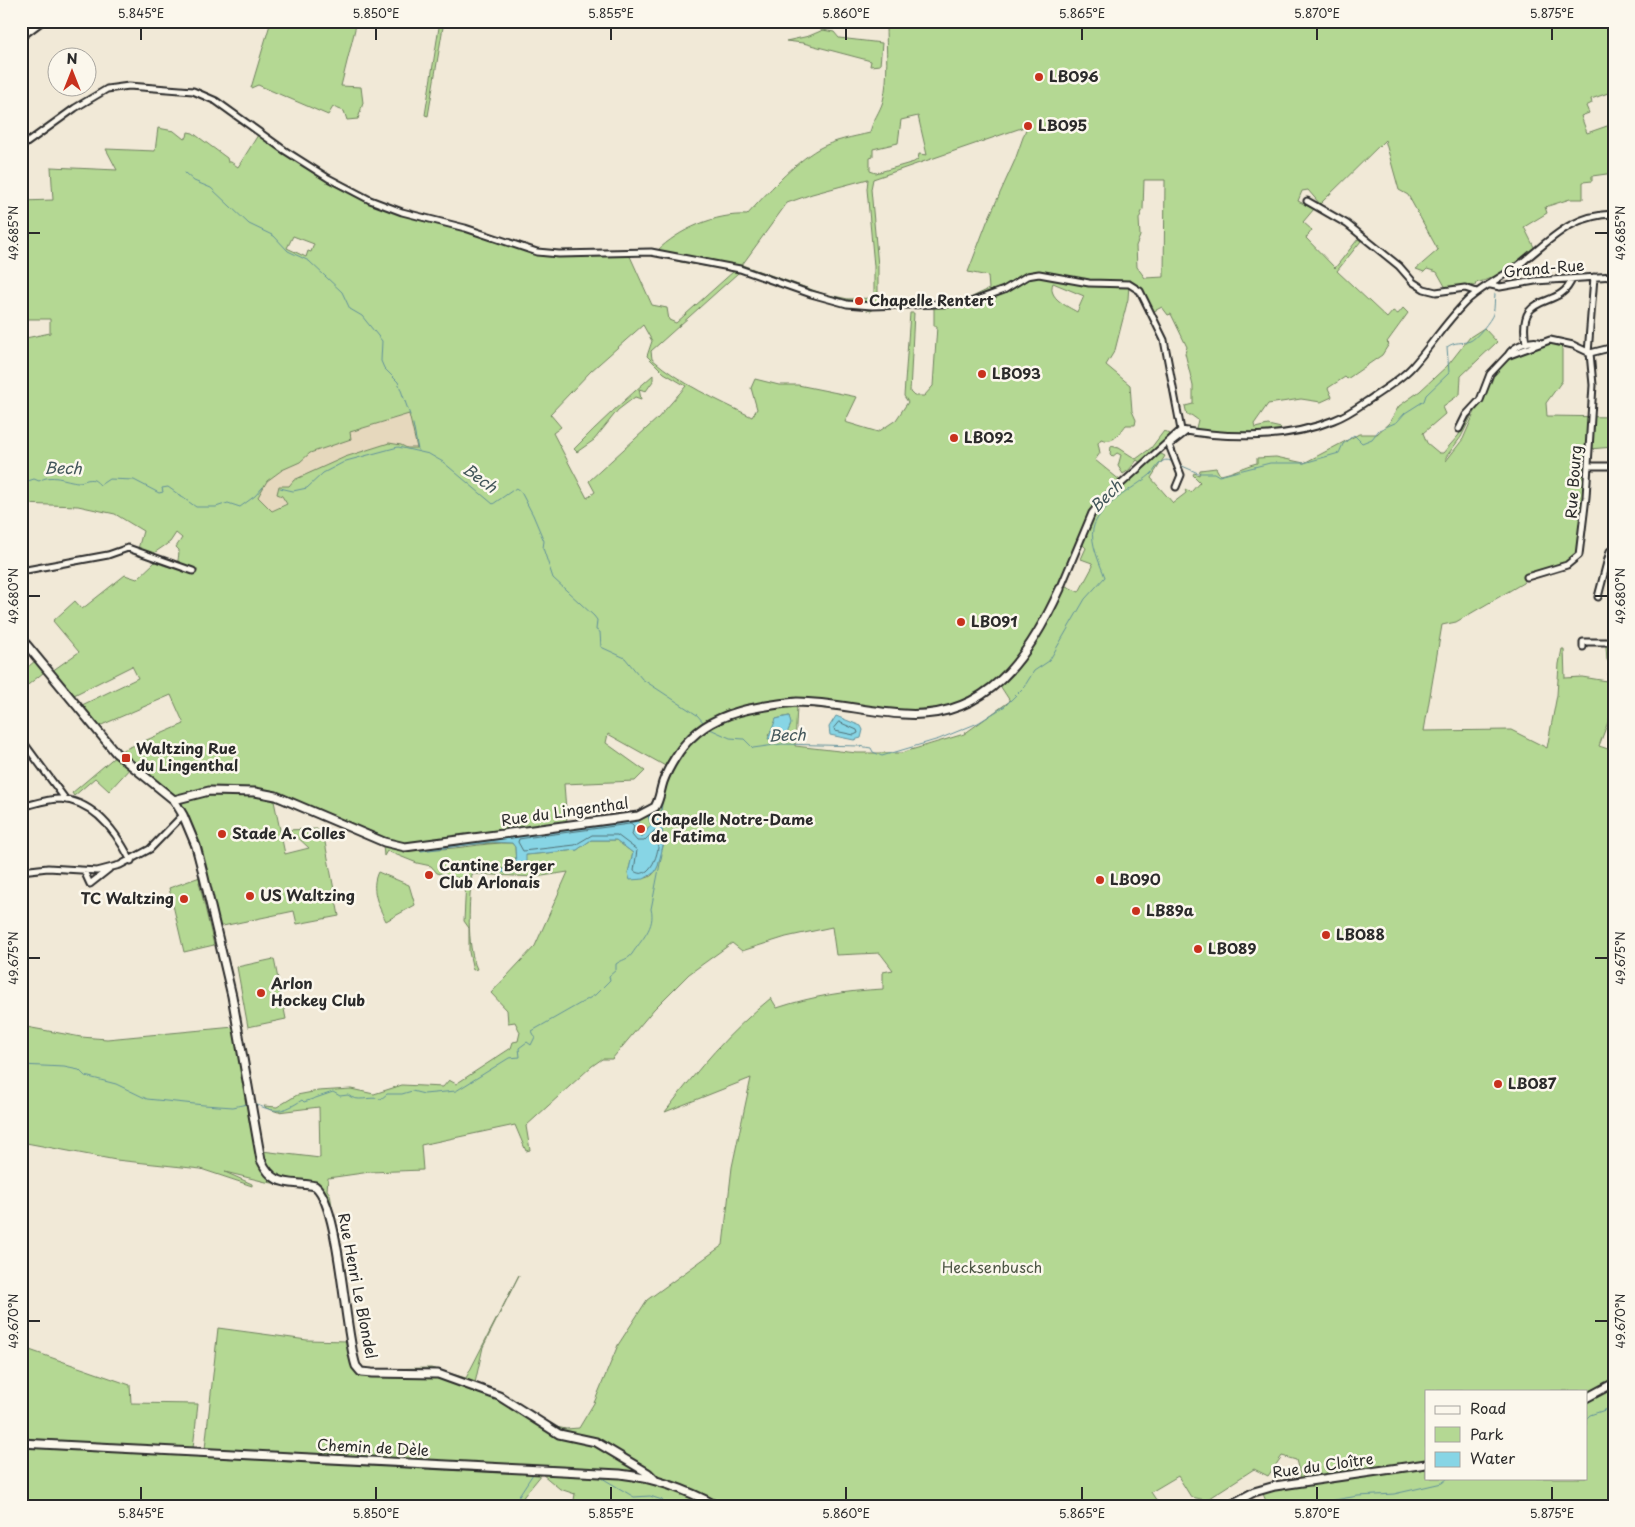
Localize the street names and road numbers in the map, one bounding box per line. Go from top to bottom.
street label: Grand-Rue [1502,253,1585,282]
street label: Rue Bourg [1558,444,1587,519]
street label: Rue du Lingenthal [500,790,630,831]
street label: Rue Henri Le Blondel [333,1211,384,1361]
street label: Chemin de Dèle [316,1432,430,1461]
street label: Rue du Cloître [1271,1446,1375,1483]

